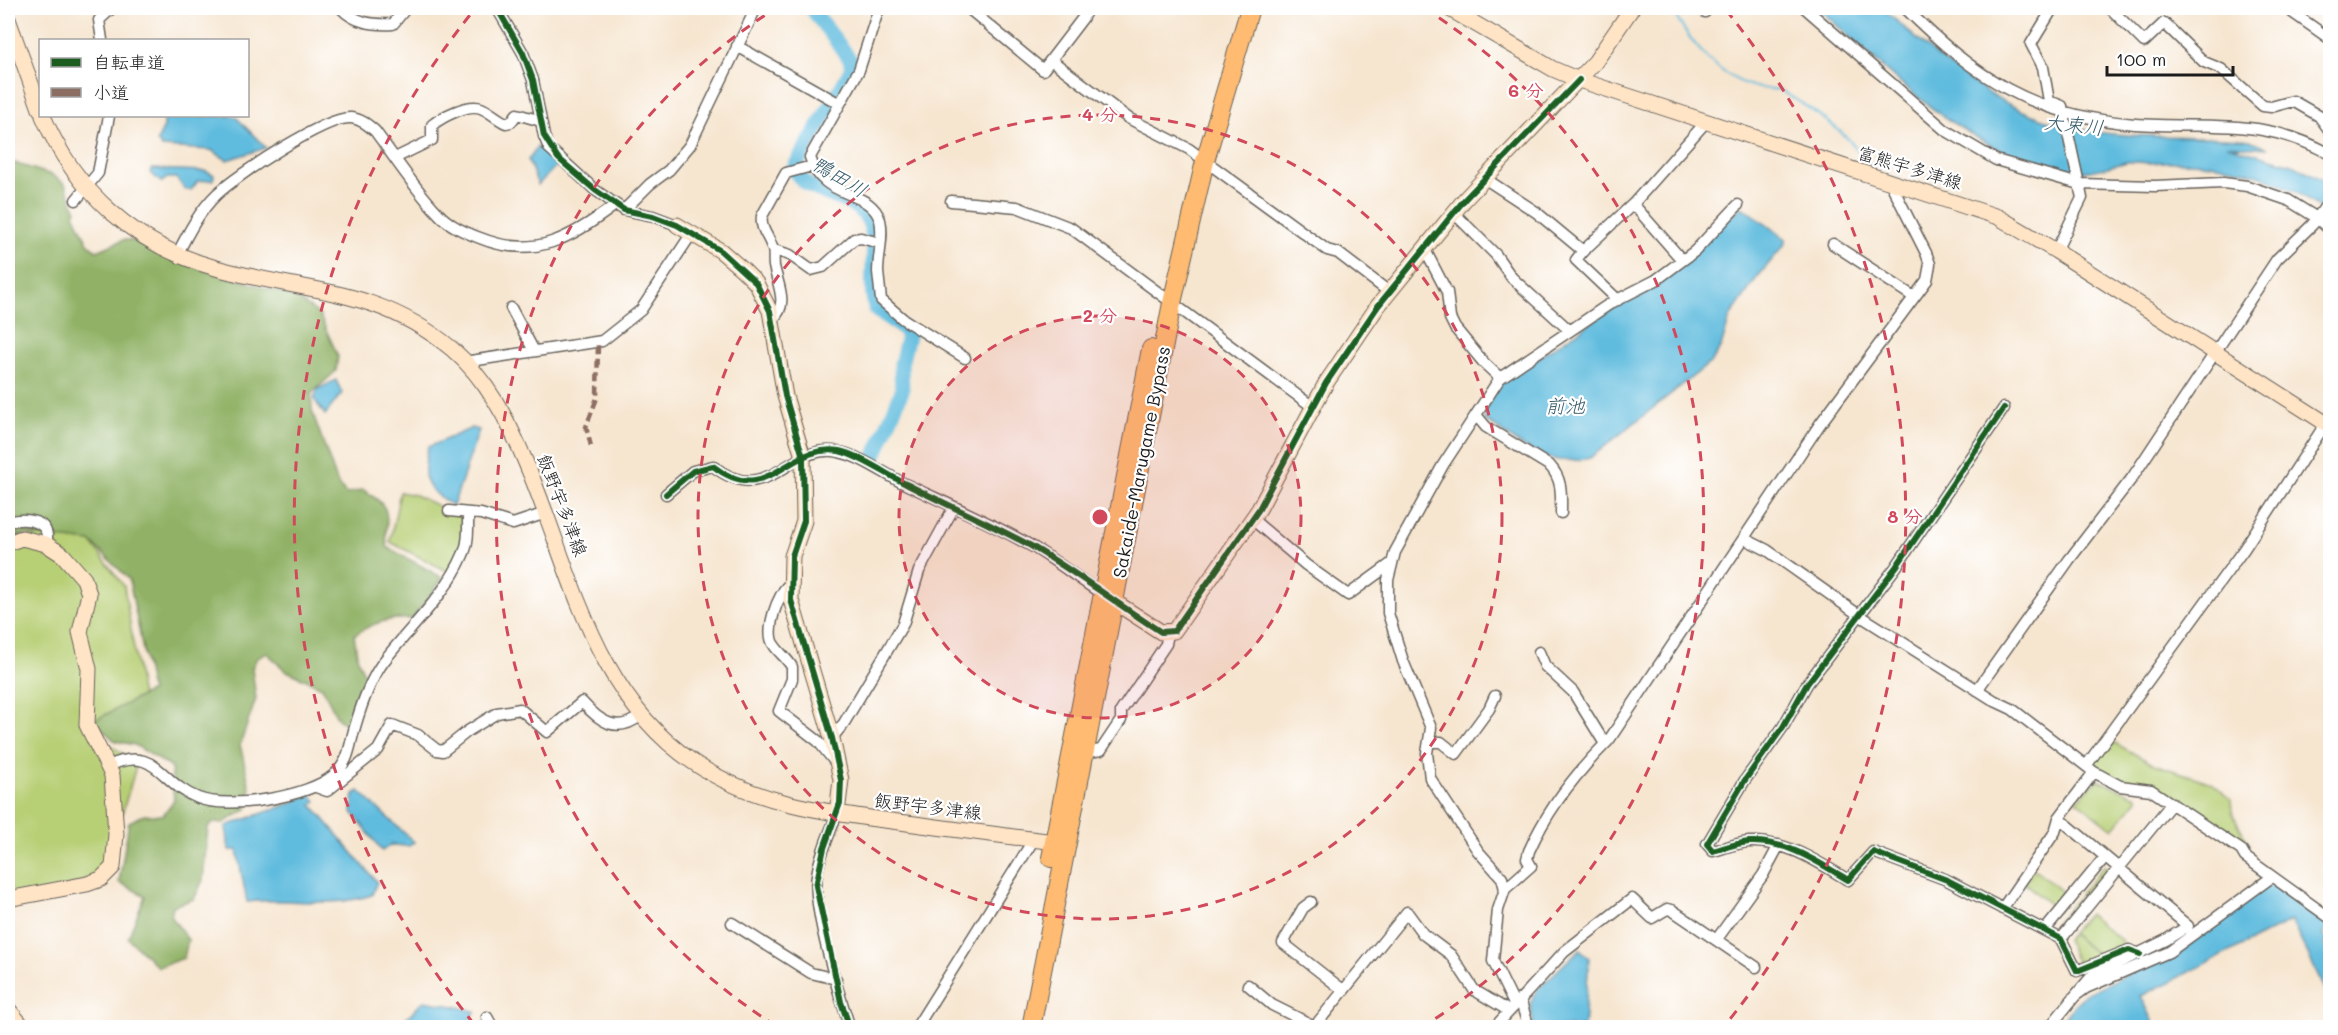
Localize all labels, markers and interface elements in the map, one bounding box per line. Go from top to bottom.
legend [39,39,249,117]
scale bar [2107,39,2233,77]
text: 100 m [2116,47,2166,71]
text: 自転車道 [93,50,165,74]
text: 6 分 [1508,78,1544,102]
text: 小道 [93,80,129,104]
text: 4 分 [1082,102,1118,126]
water label: 大束川 [2043,108,2105,140]
street label: 富熊宇多津線 [1855,140,1965,194]
water label: 鴨田川 [808,149,872,203]
text: 2 分 [1083,303,1117,327]
street label: Sakaide-Marugame Bypass [1107,344,1175,580]
water label: 前池 [1545,392,1586,418]
street label: 飯野宇多津線 [532,450,594,560]
text: 8 分 [1887,504,1923,528]
centre of rings [1090,507,1110,527]
street label: 飯野宇多津線 [873,788,983,824]

